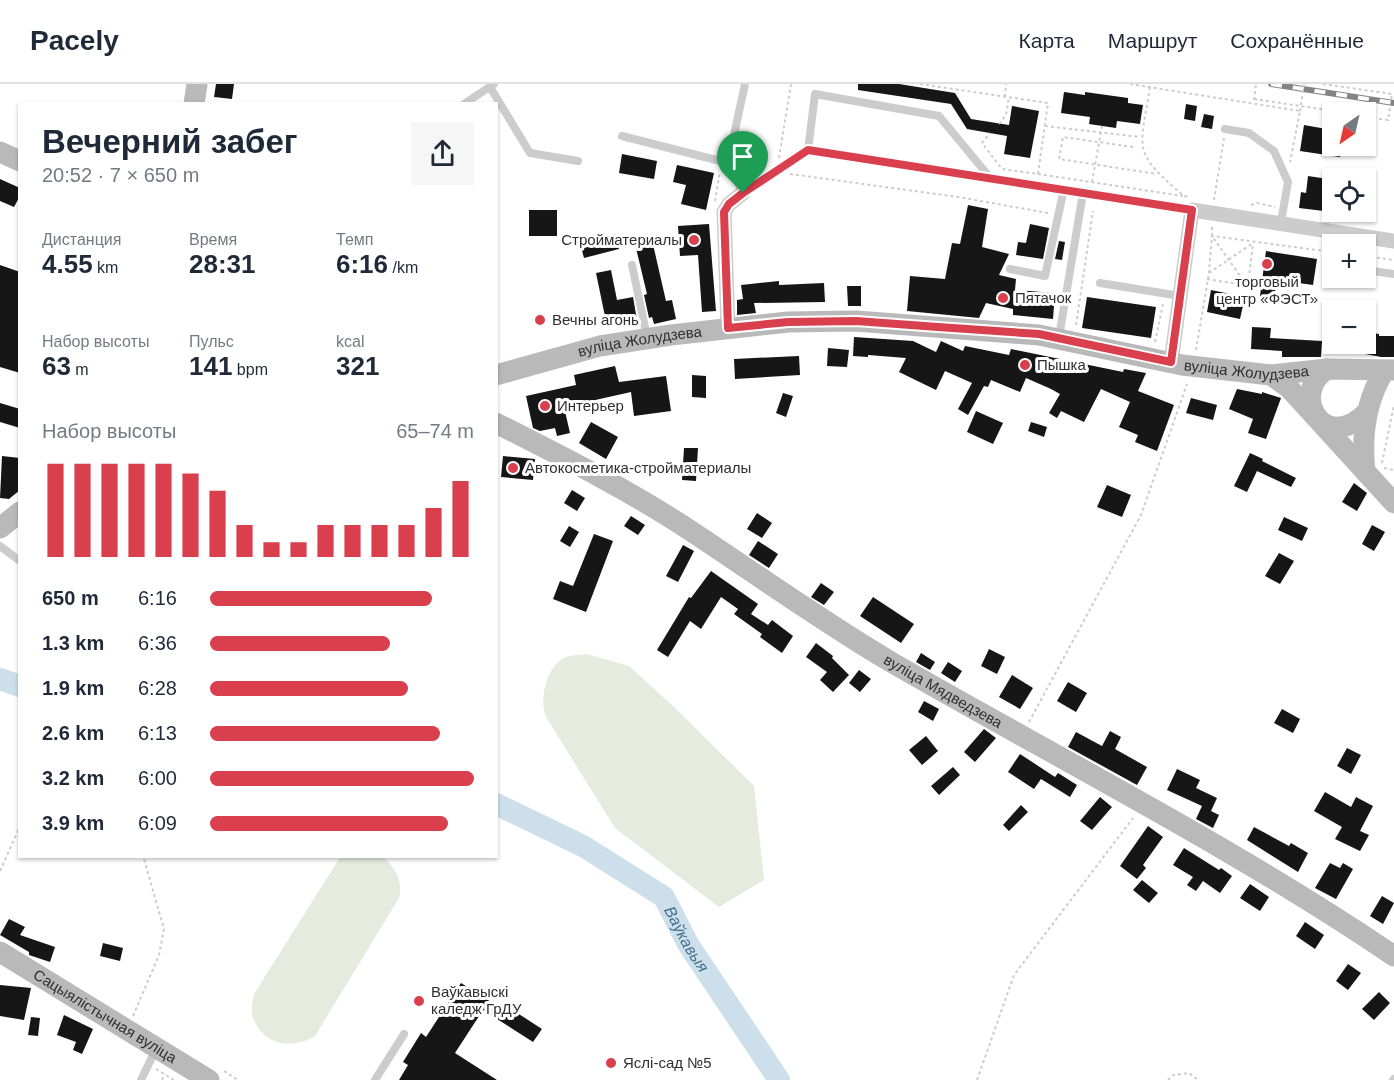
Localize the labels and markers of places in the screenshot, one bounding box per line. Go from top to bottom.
pin [717,131,768,193]
place label: Стройматериалы [561,231,682,248]
marker: Стройматериалы [687,233,701,247]
marker: торговый центр «ФЭСТ» [1260,257,1274,271]
place label: торговый центр «ФЭСТ» [1216,273,1318,307]
place label: Пятачок [1015,289,1072,306]
marker: Пятачок [996,291,1010,305]
place label: Вечны агонь [552,311,639,328]
marker: Вечны агонь [533,313,547,327]
place label: Пышка [1037,356,1086,373]
marker: Пышка [1018,358,1032,372]
place label: Интерьер [557,397,624,414]
marker: Интерьер [538,399,552,413]
place label: Автокосметика-стройматериалы [525,459,751,476]
marker: Автокосметика-стройматериалы [506,461,520,475]
place label: Ваўкавыскі каледж ГрДУ [431,983,522,1017]
marker: Ваўкавыскі каледж ГрДУ [412,994,426,1008]
place label: Яслі-сад №5 [623,1054,712,1071]
marker: Яслі-сад №5 [604,1056,618,1070]

